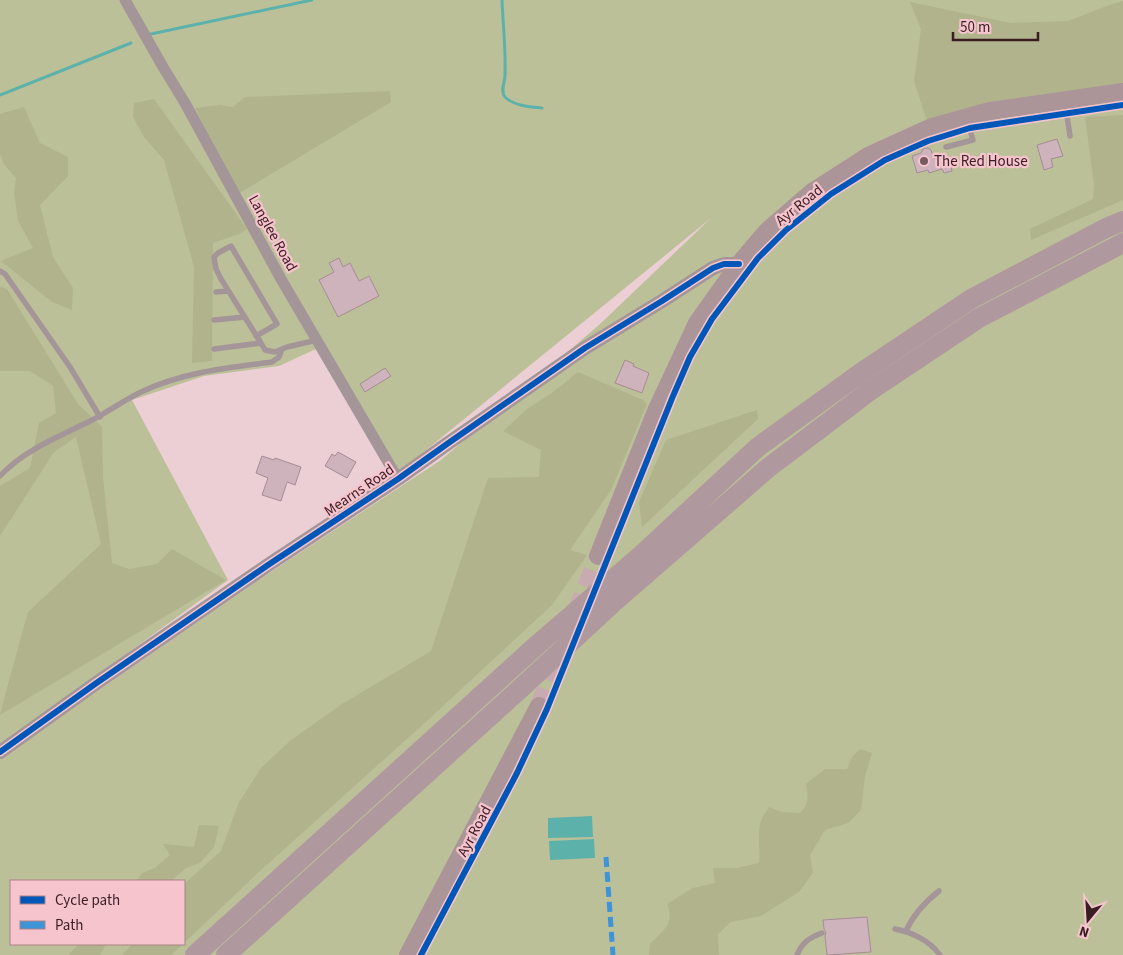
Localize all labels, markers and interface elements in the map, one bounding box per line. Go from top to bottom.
scale bar [953,10,1038,42]
text: 50 m [960,17,990,38]
place label: The Red House [934,151,1028,172]
marker: The Red House [918,155,930,167]
street label: Ayr Road [771,180,827,231]
street label: Langlee Road [243,191,302,275]
street label: Mearns Road [320,459,399,522]
street label: Ayr Road [452,802,497,861]
legend [10,880,185,945]
text: Cycle path [55,890,120,911]
north arrow [1063,895,1113,945]
text: Path [55,915,83,936]
text: N [1077,920,1092,942]

